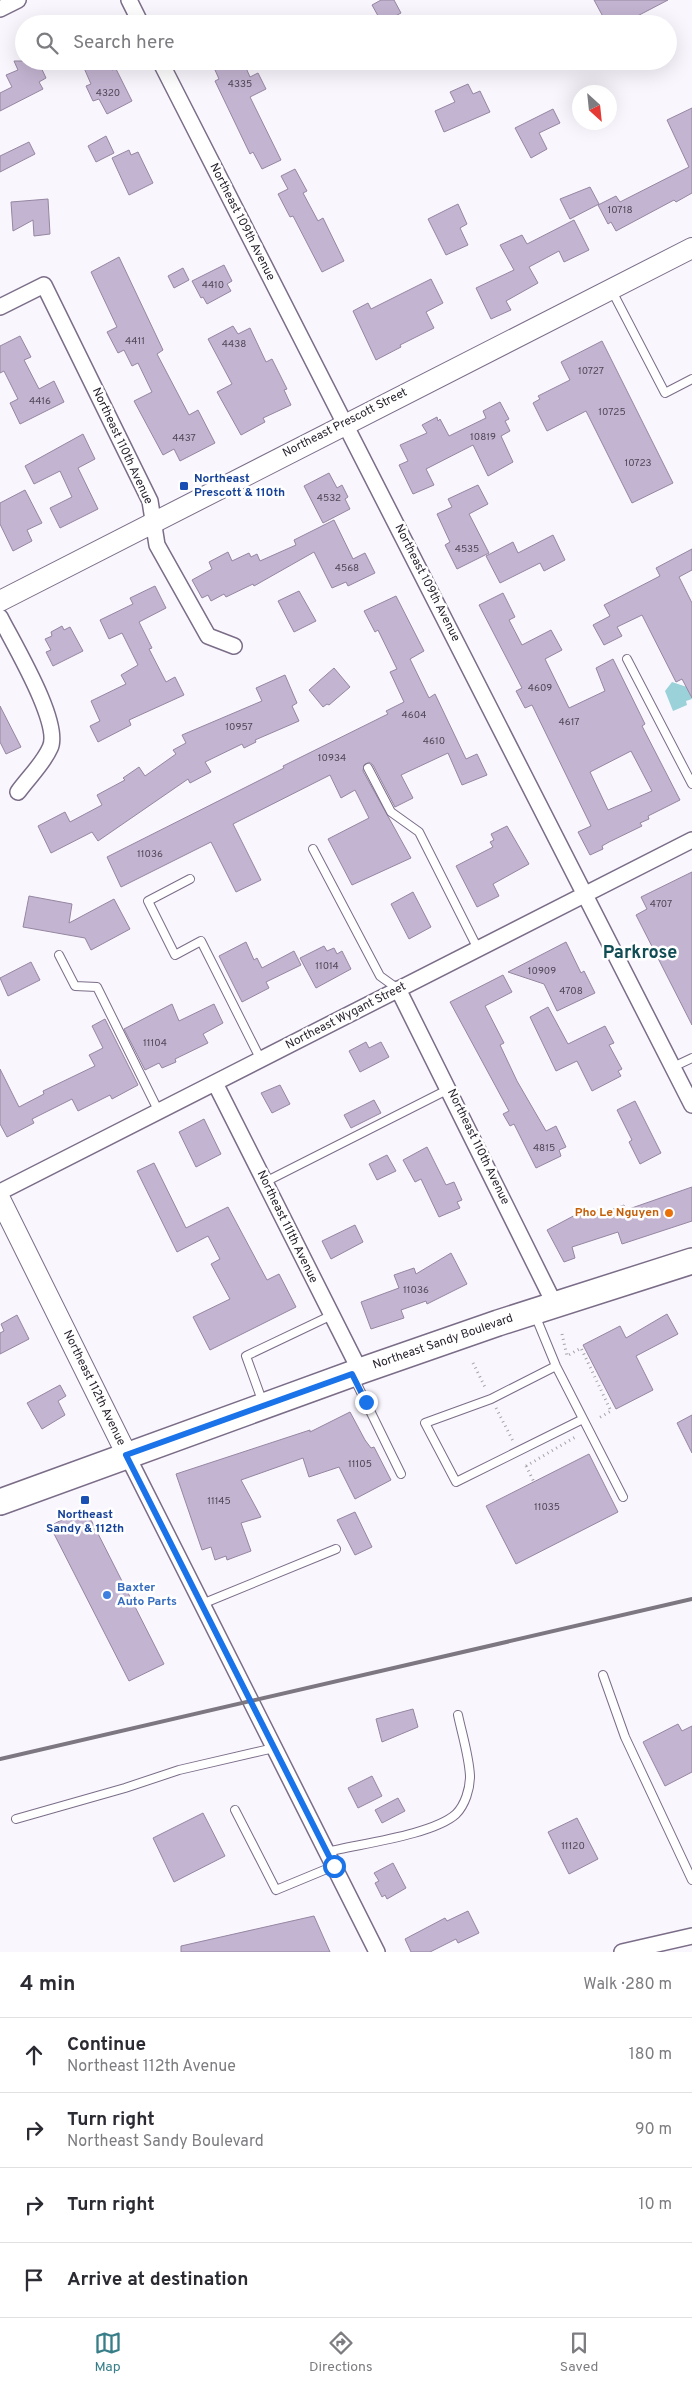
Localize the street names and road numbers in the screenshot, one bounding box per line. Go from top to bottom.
street label: Northeast 109th Avenue [205,161,279,283]
street label: Northeast 110th Avenue [88,385,156,507]
street label: Northeast Prescott Street [280,385,410,461]
street label: Northeast 109th Avenue [390,522,464,644]
street label: Northeast Wygant Street [283,979,409,1053]
street label: Northeast 110th Avenue [443,1086,513,1208]
street label: Northeast 111th Avenue [253,1168,321,1286]
street label: Northeast Sandy Boulevard [371,1310,515,1374]
street label: Northeast 112th Avenue [59,1328,129,1448]

